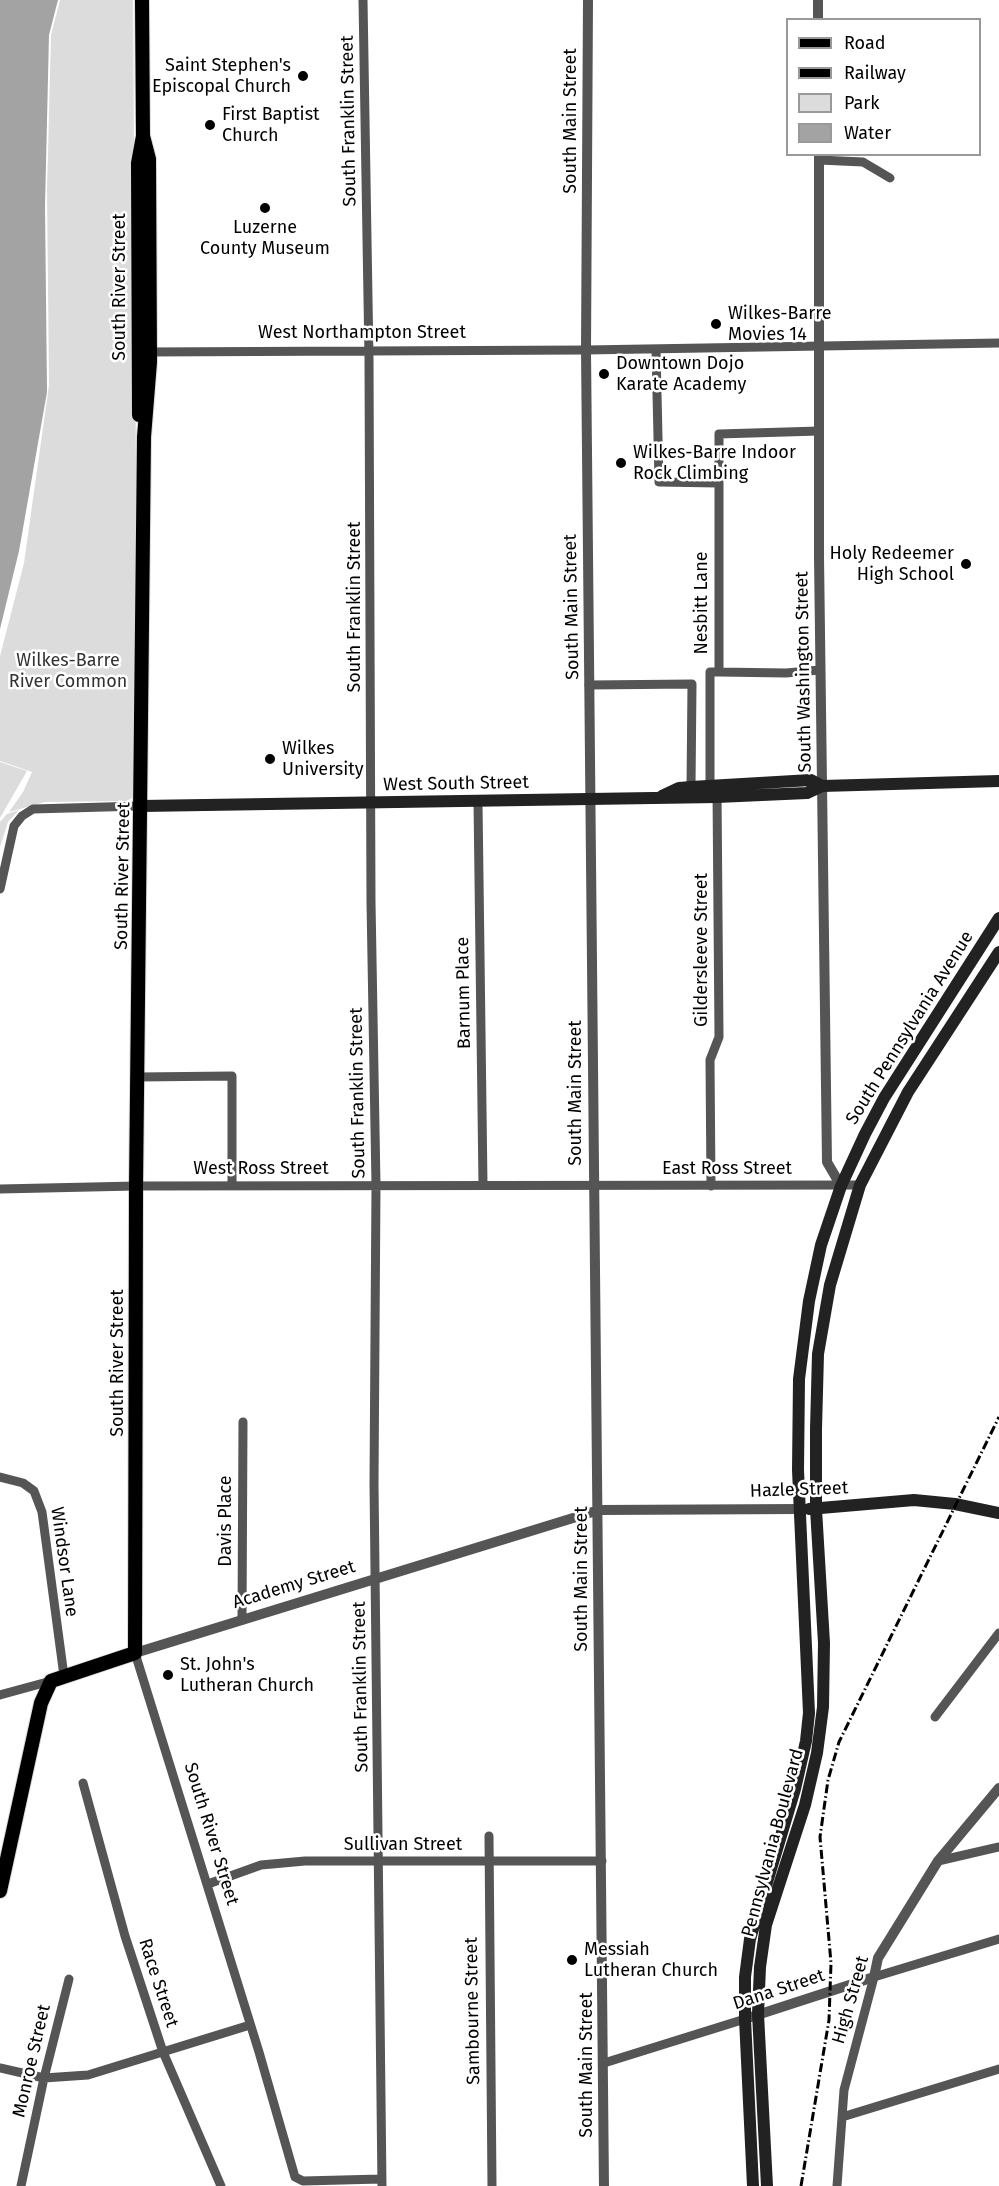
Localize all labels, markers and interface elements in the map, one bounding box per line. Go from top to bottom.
legend [786,18,981,156]
text: Road [844,32,886,54]
street label: South Franklin Street [337,35,361,207]
street label: South Main Street [560,48,582,194]
place label: Saint Stephen's Episcopal Church [152,55,291,98]
text: Railway [844,62,906,84]
marker: Saint Stephen's Episcopal Church [296,69,310,83]
text: Park [844,92,879,114]
place label: First Baptist Church [222,104,320,146]
marker: First Baptist Church [203,118,217,132]
text: Water [844,122,891,144]
marker: Luzerne County Museum [258,201,272,215]
street label: South River Street [109,213,131,361]
place label: Luzerne County Museum [200,217,330,260]
place label: Wilkes-Barre Movies 14 [728,303,831,346]
marker: Wilkes-Barre Movies 14 [709,317,723,331]
street label: West Northampton Street [258,322,466,344]
place label: Downtown Dojo Karate Academy [616,353,746,395]
marker: Downtown Dojo Karate Academy [597,367,611,381]
place label: Wilkes-Barre Indoor Rock Climbing [633,442,796,484]
marker: Wilkes-Barre Indoor Rock Climbing [614,456,628,470]
street label: South Franklin Street [344,521,366,693]
street label: South Main Street [560,534,584,680]
place label: Holy Redeemer High School [830,543,954,586]
street label: Nesbitt Lane [691,552,713,654]
marker: Holy Redeemer High School [959,557,973,571]
street label: South Washington Street [791,571,817,773]
park label: Wilkes-Barre River Common [9,650,127,692]
place label: Wilkes University [282,738,364,780]
marker: Wilkes University [263,752,277,766]
street label: West South Street [383,772,529,796]
street label: South River Street [111,802,135,950]
street label: Gildersleeve Street [691,873,713,1027]
street label: South Pennsylvania Avenue [842,927,978,1129]
street label: Barnum Place [452,937,476,1049]
street label: South Franklin Street [346,1007,370,1179]
street label: South Main Street [565,1020,587,1166]
street label: West Ross Street [193,1158,329,1180]
street label: East Ross Street [662,1158,792,1180]
street label: South River Street [107,1289,129,1437]
street label: Davis Place [215,1475,237,1567]
street label: Hazle Street [749,1477,849,1503]
street label: Windsor Lane [46,1506,82,1618]
street label: South Main Street [571,1506,593,1652]
street label: Academy Street [230,1556,358,1614]
street label: South Franklin Street [349,1601,373,1773]
place label: St. John's Lutheran Church [180,1654,314,1696]
marker: St. John's Lutheran Church [161,1668,175,1682]
street label: Pennsylvania Boulevard [737,1747,809,1939]
street label: South River Street [179,1760,243,1908]
street label: Sullivan Street [344,1834,462,1856]
street label: Race Street [133,1936,183,2030]
street label: Sambourne Street [461,1937,485,2085]
place label: Messiah Lutheran Church [584,1939,718,1982]
marker: Messiah Lutheran Church [565,1953,579,1967]
street label: High Street [828,1953,874,2047]
street label: Dana Street [730,1965,828,2015]
street label: South Main Street [576,1992,598,2138]
street label: Monroe Street [8,2002,56,2120]

